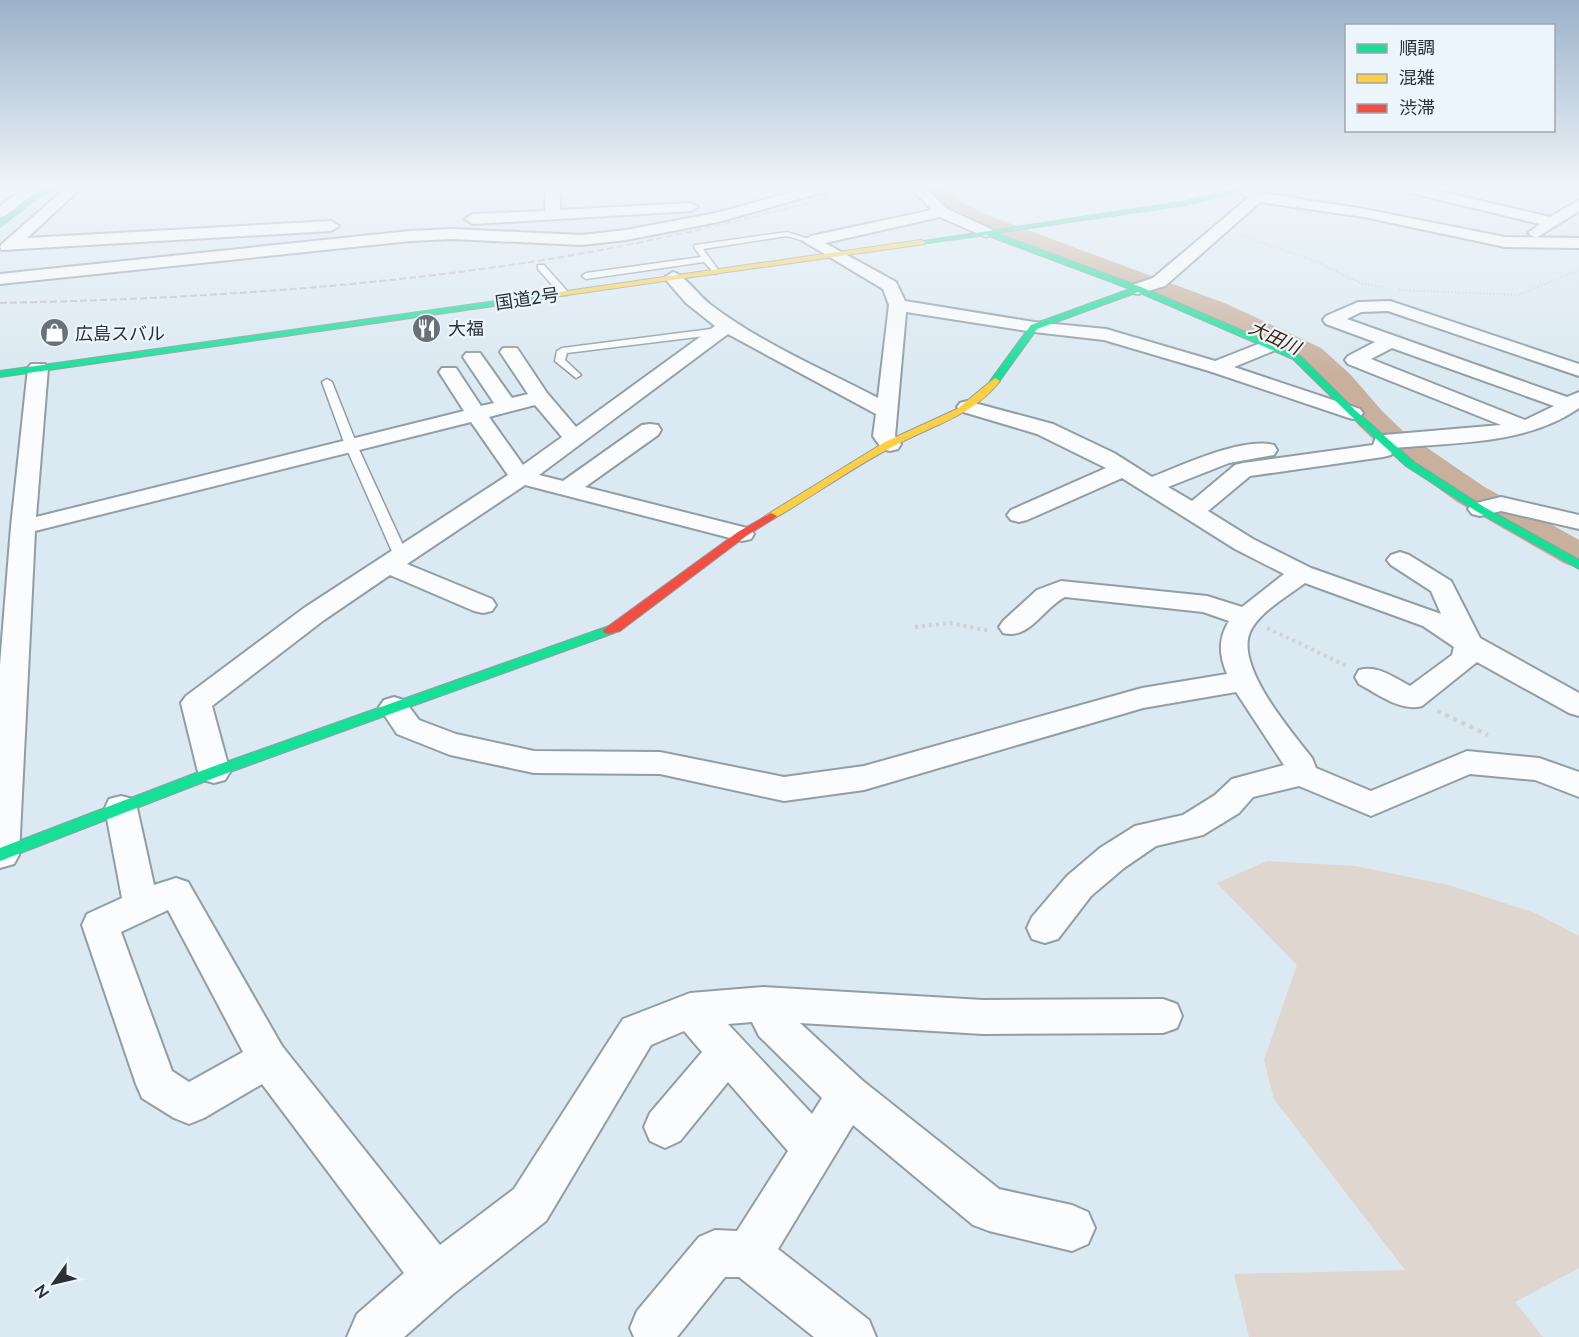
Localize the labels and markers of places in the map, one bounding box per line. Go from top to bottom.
restaurant icon: 大福 [411,312,443,344]
shop icon: 広島スバル [38,317,70,349]
place label: 大福 [448,317,484,339]
place label: 広島スバル [75,322,165,344]

